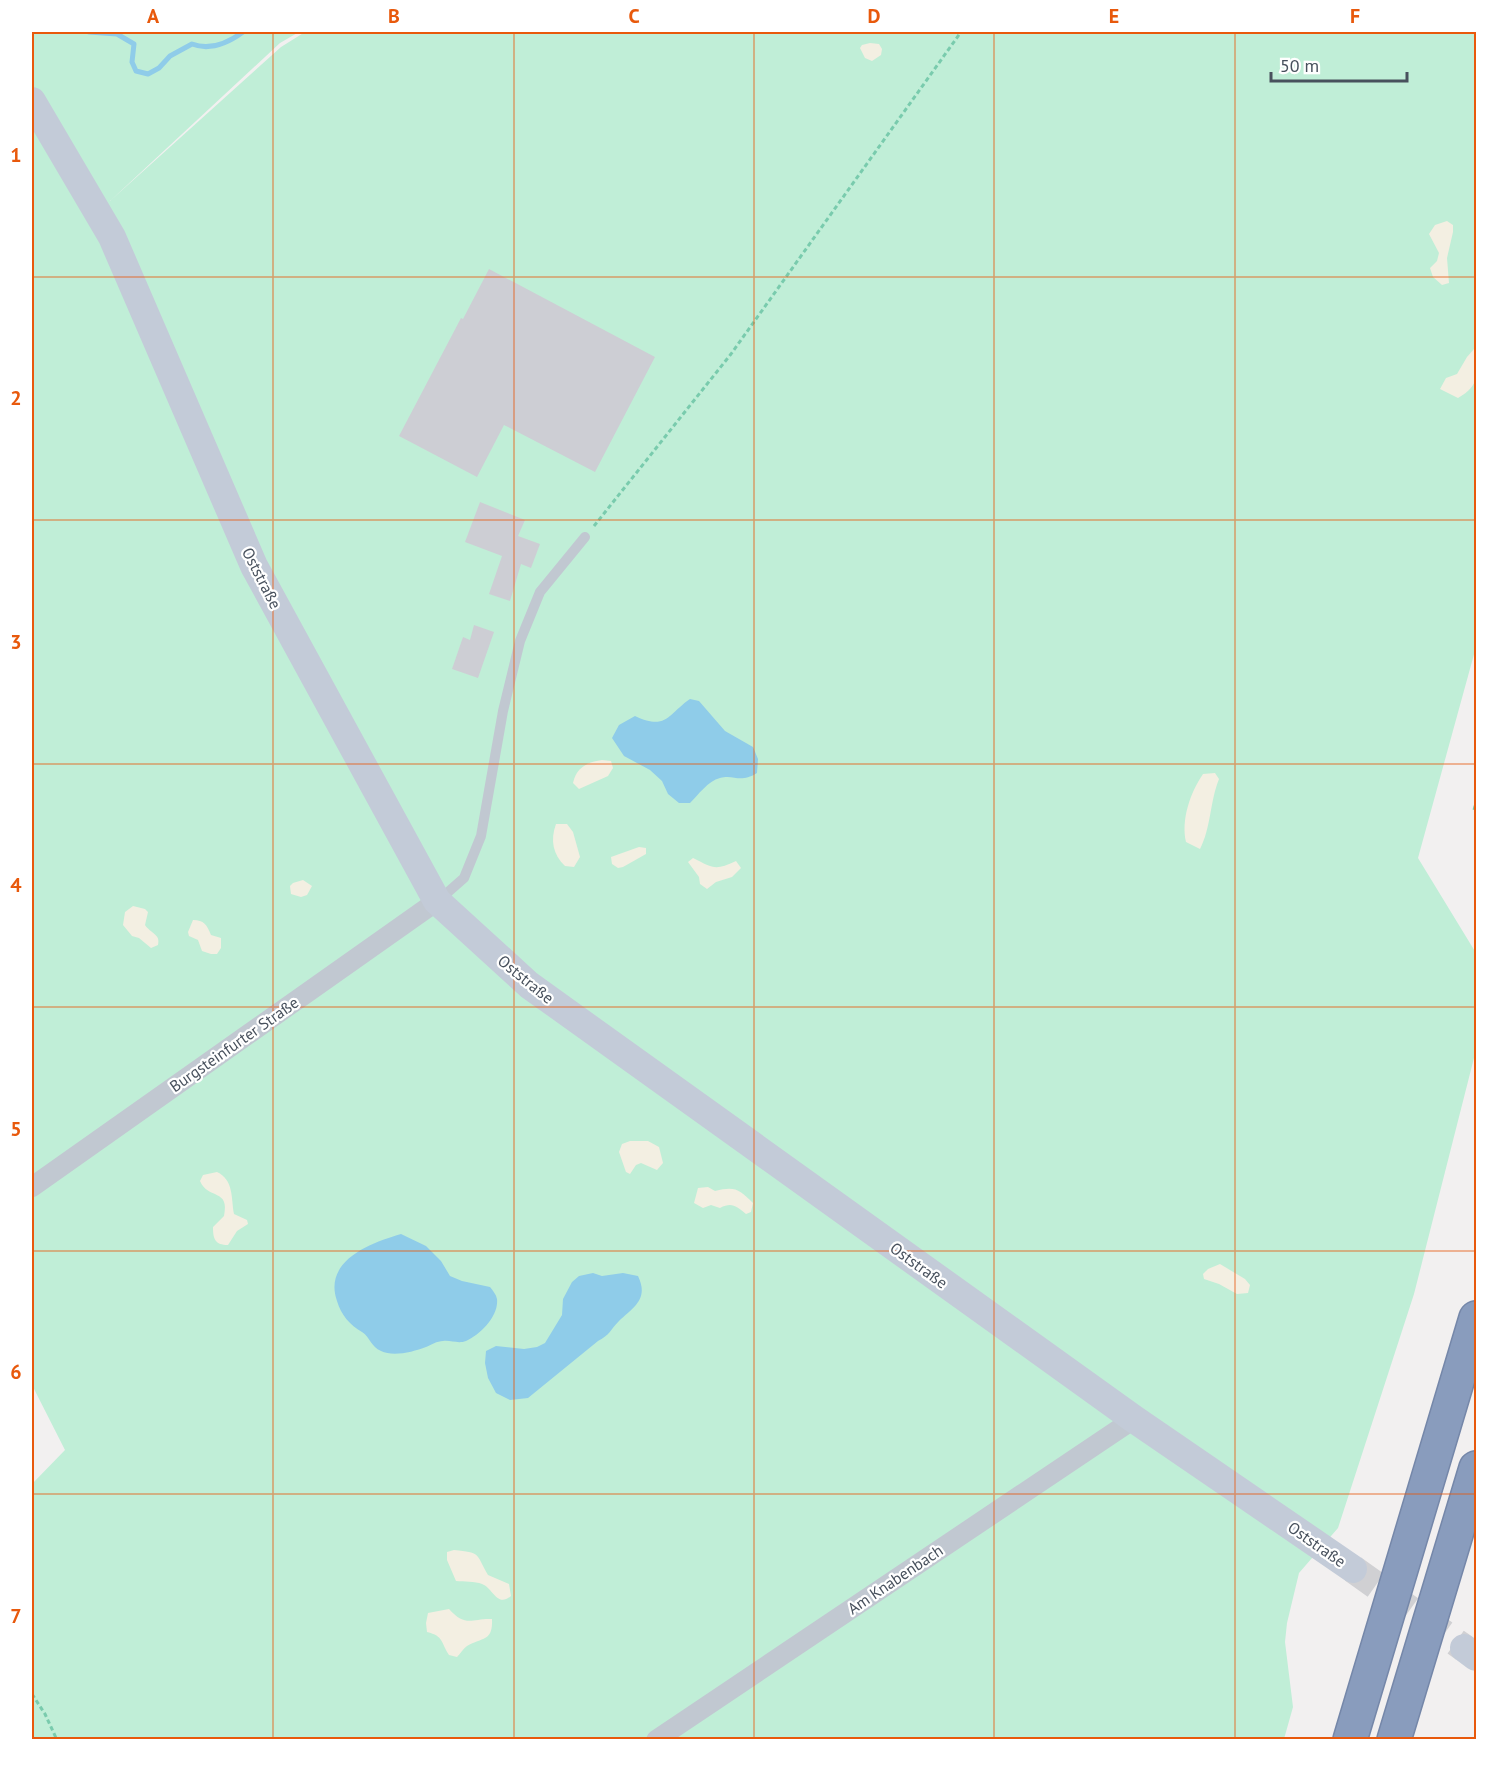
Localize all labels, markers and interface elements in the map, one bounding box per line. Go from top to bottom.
text: A [147,3,160,29]
text: B [388,3,400,29]
text: C [628,3,640,29]
text: D [868,3,881,29]
text: E [1109,3,1119,29]
text: F [1350,3,1360,29]
scale bar [1271,45,1408,83]
text: 50 m [1280,54,1319,77]
text: 1 [10,142,22,168]
text: 2 [10,385,22,411]
street label: Oststraße [238,544,286,612]
text: 3 [10,629,22,655]
text: 4 [10,872,22,898]
street label: Oststraße [494,950,558,1008]
street label: Burgsteinfurter Straße [166,992,302,1096]
text: 5 [10,1116,22,1142]
street label: Oststraße [886,1237,952,1293]
text: 6 [10,1359,22,1385]
street label: Oststraße [1284,1517,1350,1571]
street label: Am Knabenbach [844,1540,946,1618]
text: 7 [10,1603,22,1629]

